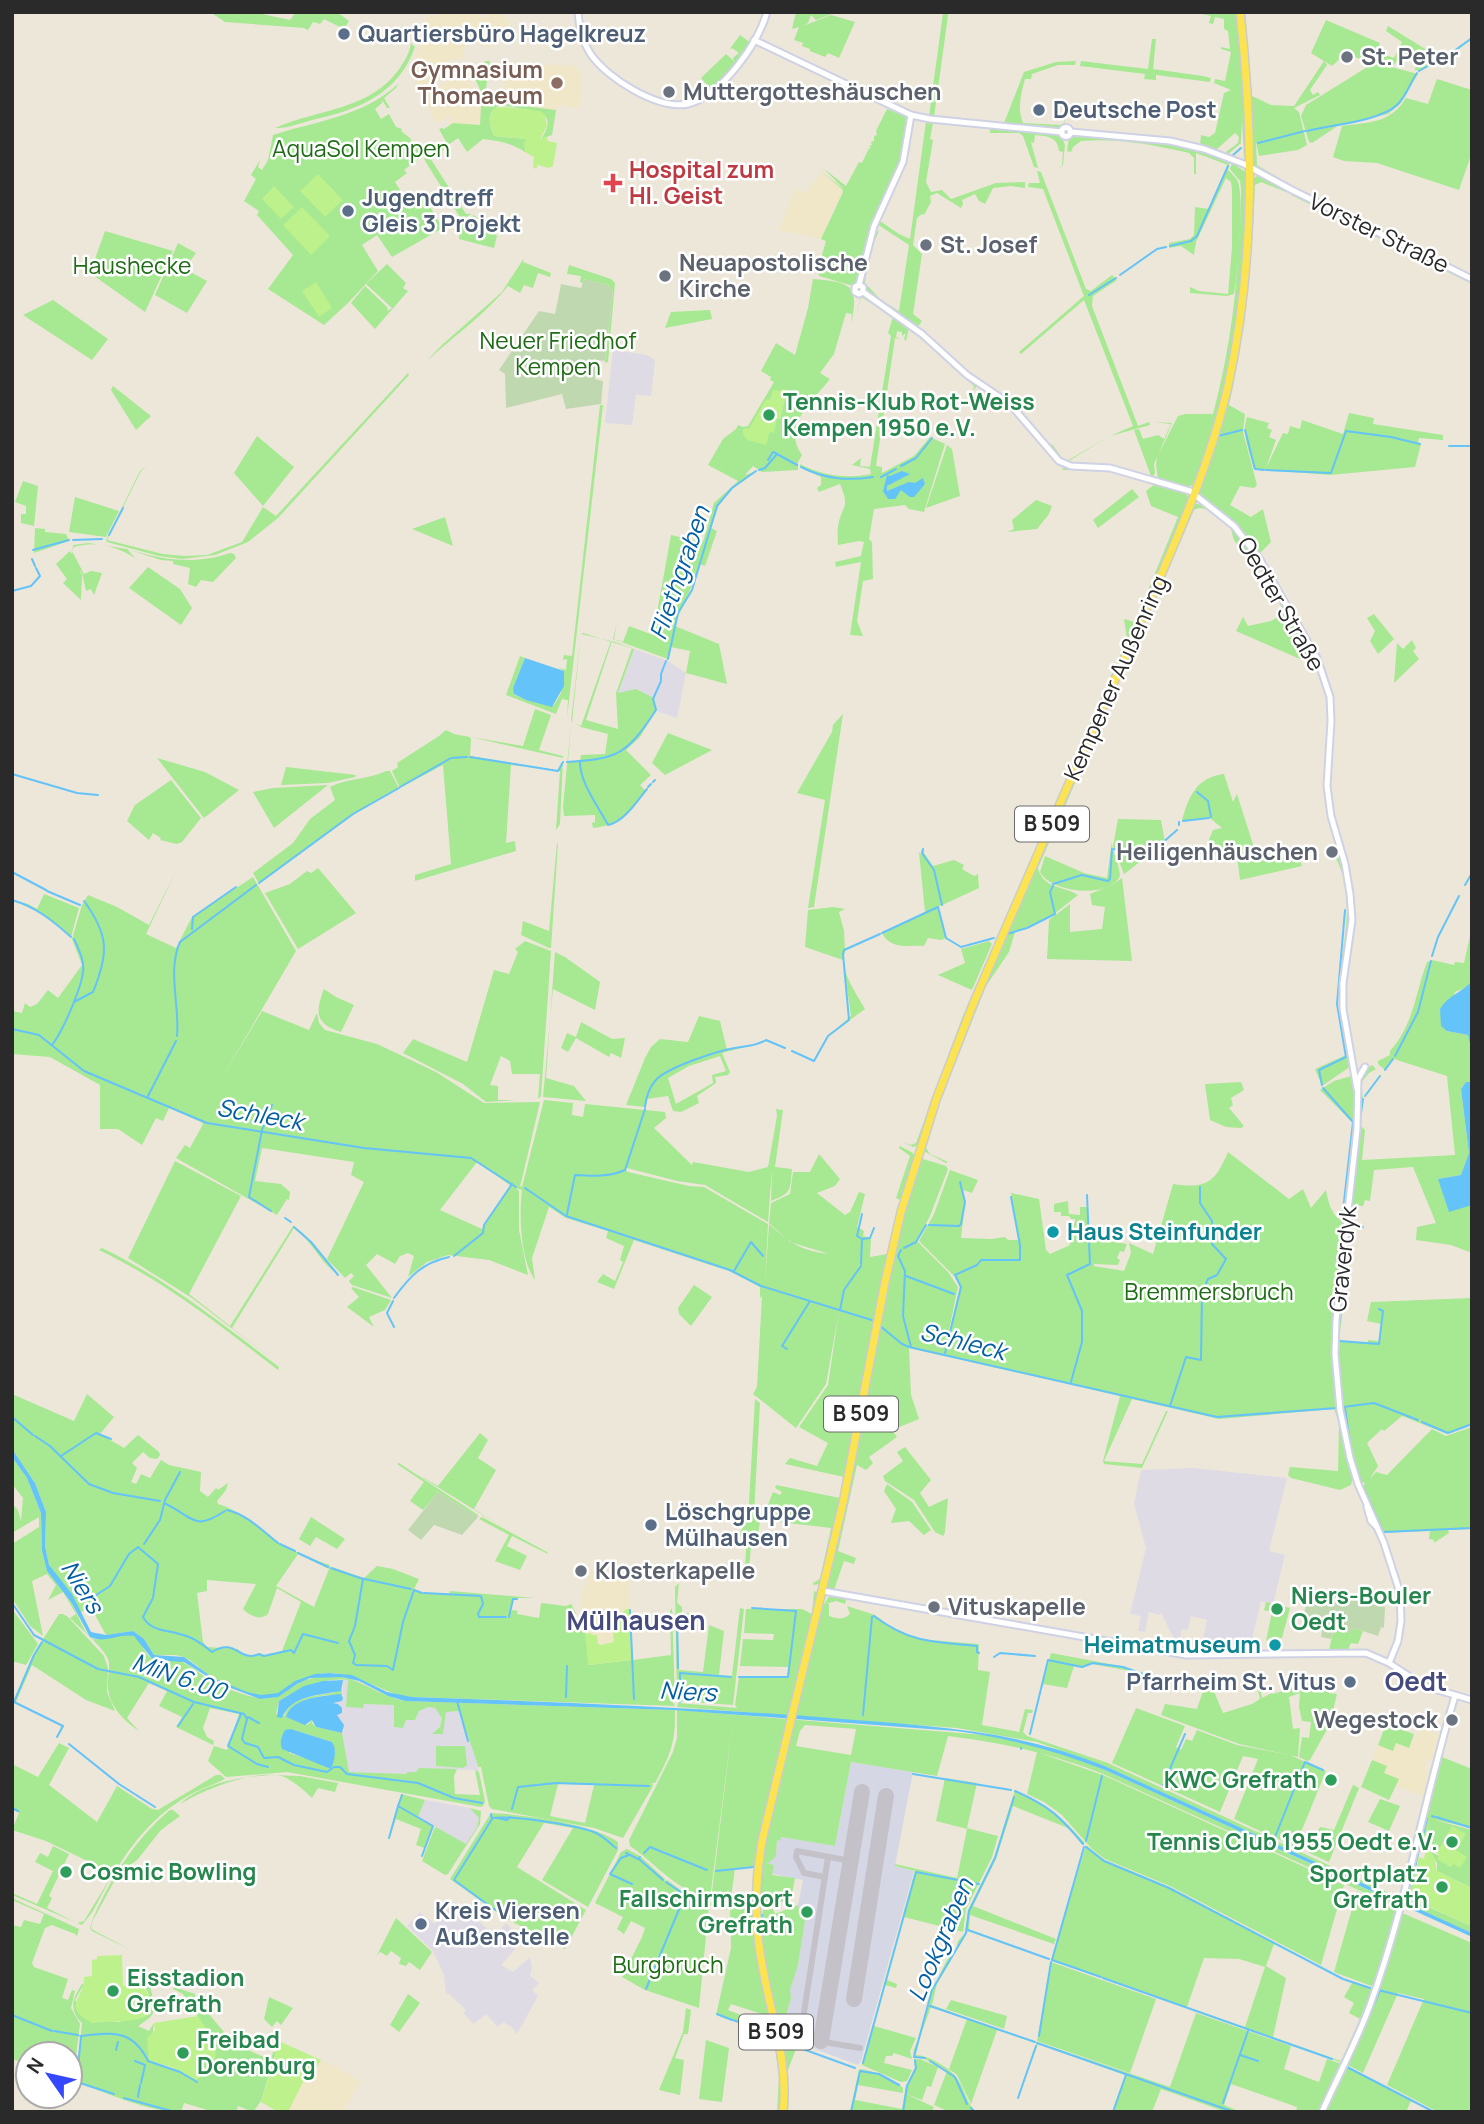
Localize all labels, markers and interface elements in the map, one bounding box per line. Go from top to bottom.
place label: Quartiersbüro Hagelkreuz [358,17,646,49]
marker: Quartiersbüro Hagelkreuz [336,26,352,42]
place label: St. Peter [1361,40,1458,72]
marker: St. Peter [1339,49,1355,65]
place label: Gymnasium Thomaeum [411,53,543,111]
marker: Gymnasium Thomaeum [549,75,565,91]
place label: Muttergotteshäuschen [683,75,941,107]
marker: Muttergotteshäuschen [661,84,677,100]
place label: Deutsche Post [1053,93,1217,125]
marker: Deutsche Post [1031,102,1047,118]
park label: AquaSol Kempen [272,132,450,164]
place label: Hospital zum Hl. Geist [629,153,774,211]
marker: Hospital zum Hl. Geist [603,173,623,193]
place label: Jugendtreff Gleis 3 Projekt [362,181,521,239]
street label: Vorster Straße [1304,184,1455,280]
marker: Jugendtreff Gleis 3 Projekt [340,203,356,219]
place label: St. Josef [940,228,1037,260]
marker: St. Josef [918,237,934,253]
place label: Neuapostolische Kirche [679,246,868,304]
park label: Haushecke [73,249,191,281]
marker: Neuapostolische Kirche [657,268,673,284]
park label: Neuer Friedhof Kempen [480,324,636,382]
place label: Tennis-Klub Rot-Weiss Kempen 1950 e.V. [783,385,1035,443]
marker: Tennis-Klub Rot-Weiss Kempen 1950 e.V. [761,407,777,423]
water label: Fliethgraben [640,501,717,644]
street label: Oedter Straße [1231,531,1333,676]
street label: Kempener Außenring [1055,570,1175,785]
road number: B 509 [1015,806,1089,842]
place label: Heiligenhäuschen [1116,835,1318,867]
marker: Heiligenhäuschen [1324,844,1340,860]
water label: Schleck [214,1090,309,1138]
street label: Graverdyk [1321,1204,1364,1313]
place label: Haus Steinfunder [1067,1215,1262,1247]
marker: Haus Steinfunder [1045,1224,1061,1240]
park label: Bremmersbruch [1124,1275,1294,1307]
water label: Schleck [917,1314,1013,1368]
road number: B 509 [824,1396,898,1432]
place label: Löschgruppe Mülhausen [665,1495,811,1553]
marker: Löschgruppe Mülhausen [643,1517,659,1533]
water label: Niers [54,1553,114,1621]
place label: Klosterkapelle [595,1554,756,1586]
marker: Klosterkapelle [573,1563,589,1579]
place label: Niers-Bouler Oedt [1291,1579,1431,1637]
place label: Vituskapelle [948,1590,1086,1622]
marker: Vituskapelle [926,1599,942,1615]
marker: Niers-Bouler Oedt [1269,1601,1285,1617]
district label: Mülhausen [567,1602,705,1638]
place label: Heimatmuseum [1084,1628,1261,1660]
marker: Heimatmuseum [1267,1637,1283,1653]
water label: MiN 6.00 [128,1644,233,1708]
district label: Oedt [1385,1663,1447,1699]
place label: Pfarrheim St. Vitus [1126,1665,1336,1697]
water label: Niers [659,1673,720,1709]
marker: Pfarrheim St. Vitus [1342,1674,1358,1690]
place label: Wegestock [1313,1703,1439,1735]
marker: Wegestock [1444,1712,1460,1728]
place label: KWC Grefrath [1164,1763,1317,1795]
marker: KWC Grefrath [1323,1772,1339,1788]
place label: Tennis Club 1955 Oedt e.V. [1147,1825,1438,1857]
marker: Tennis Club 1955 Oedt e.V. [1444,1834,1460,1850]
place label: Cosmic Bowling [80,1855,257,1887]
place label: Sportplatz Grefrath [1309,1857,1428,1915]
marker: Cosmic Bowling [58,1864,74,1880]
water label: Lookgraben [899,1872,981,2006]
marker: Sportplatz Grefrath [1434,1879,1450,1895]
place label: Fallschirmsport Grefrath [619,1882,793,1940]
place label: Kreis Viersen Außenstelle [435,1894,580,1952]
marker: Fallschirmsport Grefrath [799,1904,815,1920]
marker: Kreis Viersen Außenstelle [413,1916,429,1932]
park label: Burgbruch [612,1948,724,1980]
place label: Eisstadion Grefrath [127,1961,244,2019]
marker: Eisstadion Grefrath [105,1983,121,1999]
road number: B 509 [739,2014,813,2050]
place label: Freibad Dorenburg [197,2023,316,2081]
north arrow [14,2040,84,2110]
marker: Freibad Dorenburg [175,2045,191,2061]
text: N [20,2053,50,2078]

